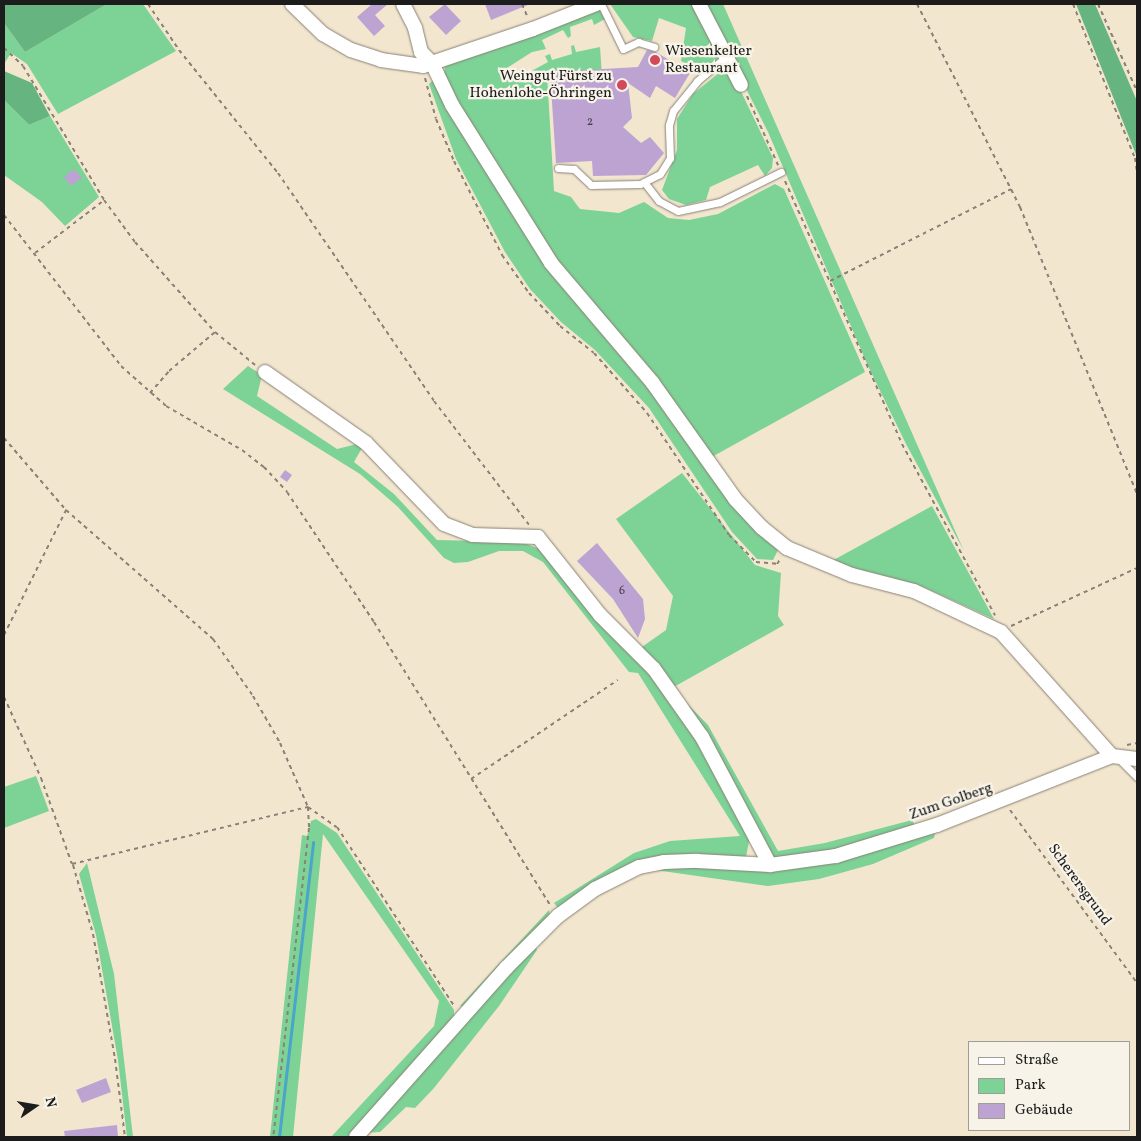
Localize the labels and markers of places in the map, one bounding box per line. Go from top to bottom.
place label: Wiesenkelter Restaurant [665,42,752,77]
marker: Wiesenkelter Restaurant [649,54,661,66]
place label: Weingut Fürst zu Hohenlohe-Öhringen [470,67,612,102]
marker: Weingut Fürst zu Hohenlohe-Öhringen [616,79,628,91]

